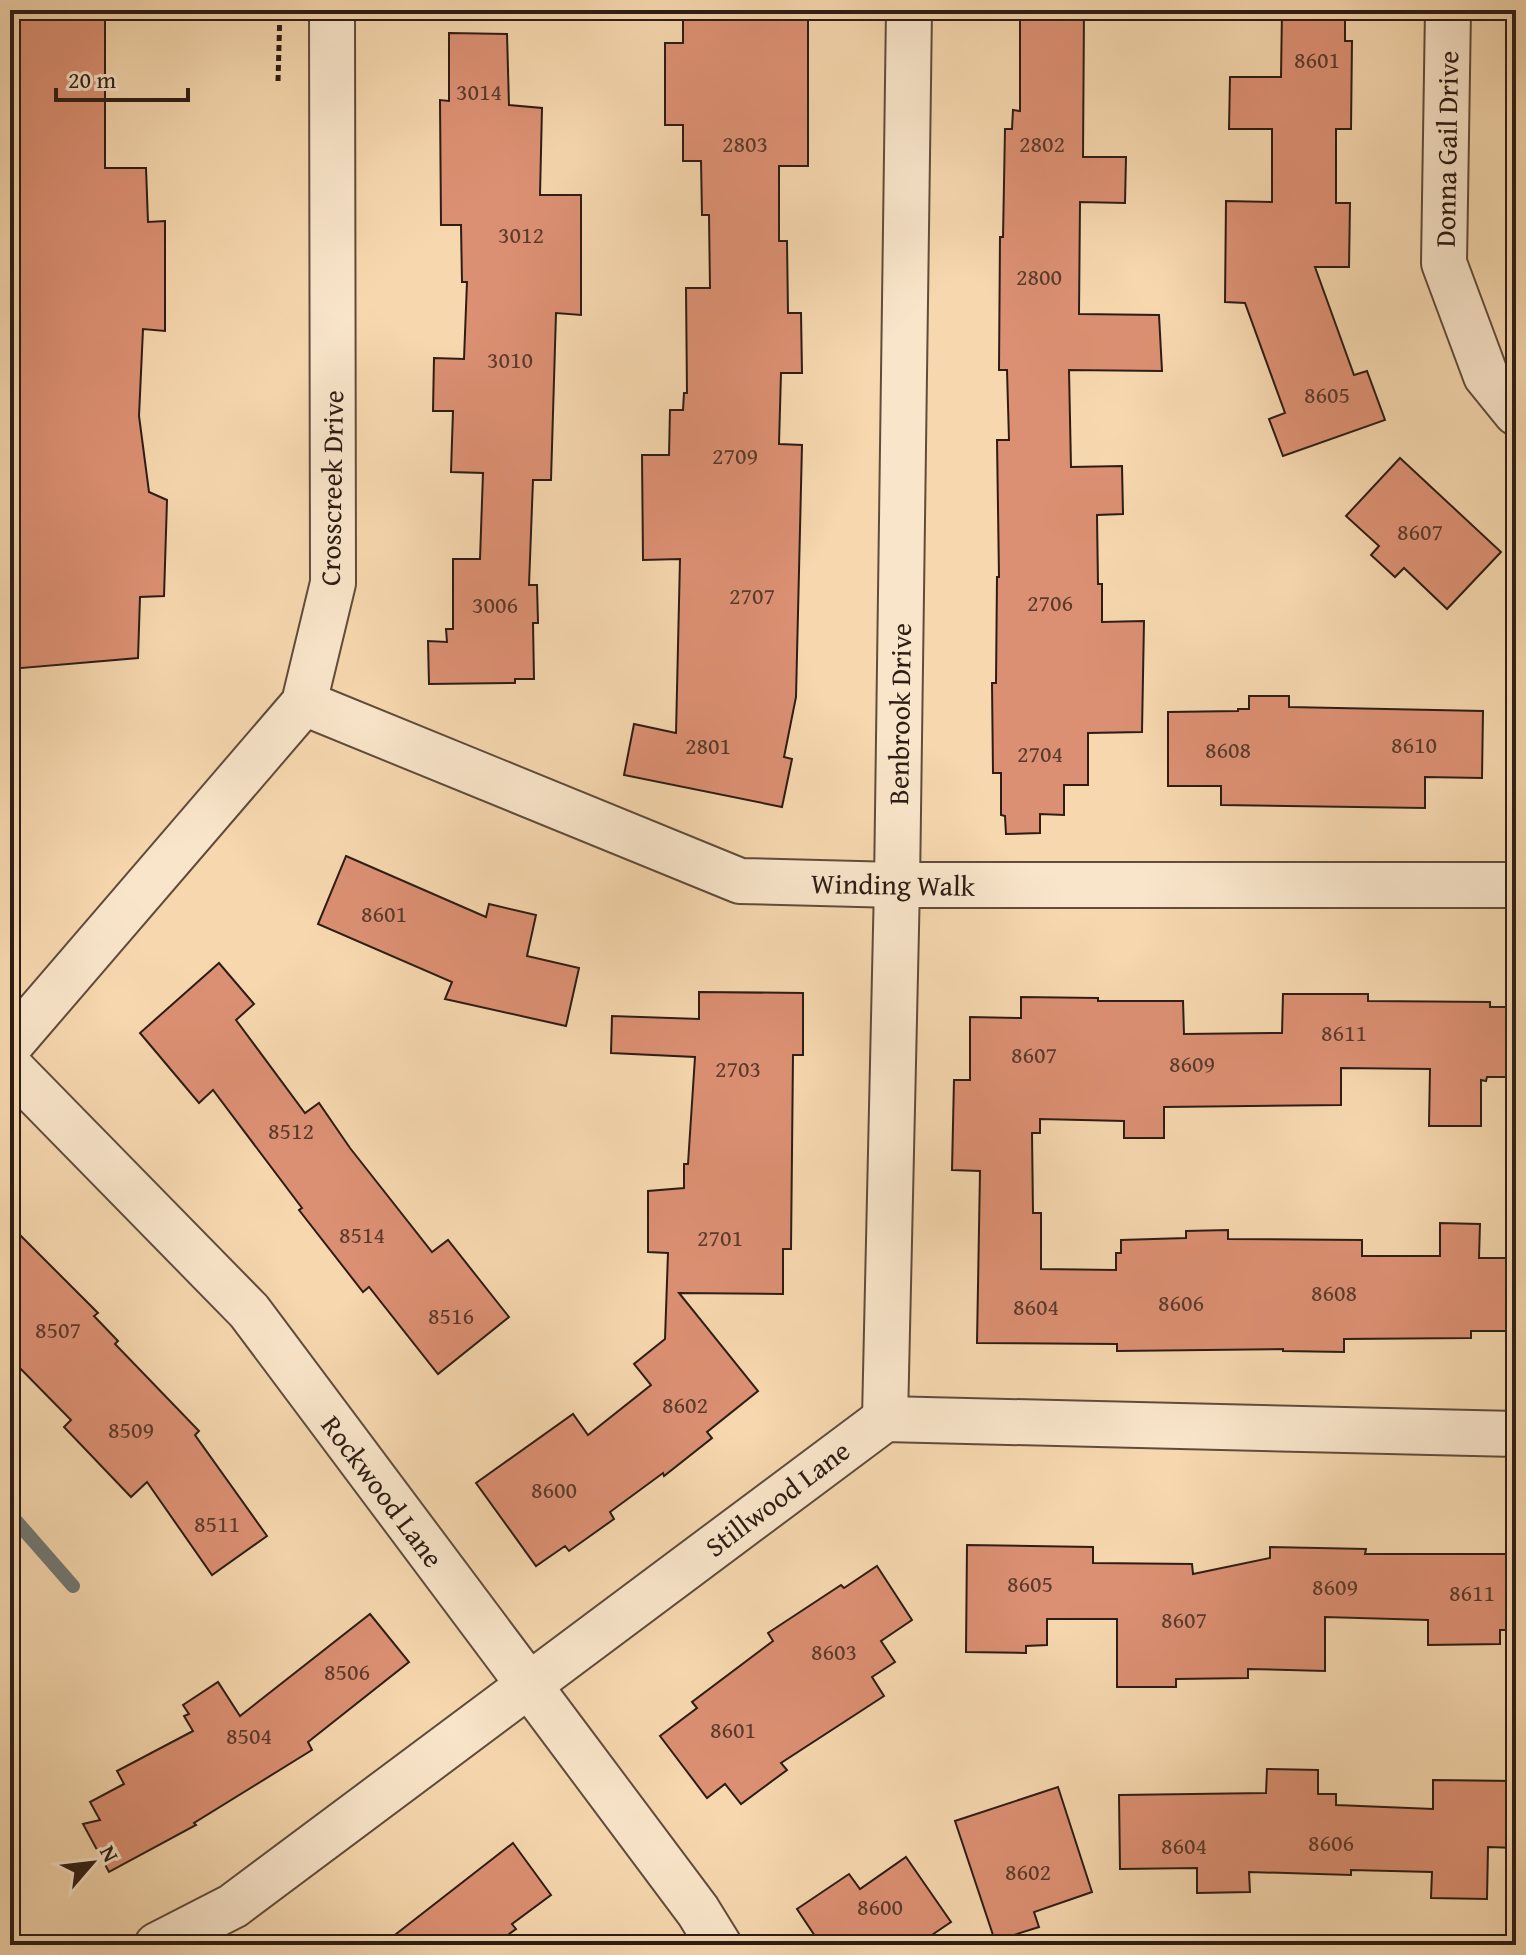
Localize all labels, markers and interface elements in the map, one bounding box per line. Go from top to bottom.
house number: 8601 [1294,42,1340,77]
street label: Donna Gail Drive [1424,50,1468,248]
scale bar [56,52,188,102]
text: 20 m [68,62,116,97]
house number: 3014 [456,74,502,109]
house number: 2803 [722,126,768,161]
house number: 2802 [1019,126,1065,161]
house number: 3012 [498,217,544,252]
house number: 2800 [1016,259,1062,294]
house number: 3010 [487,342,533,377]
house number: 8605 [1304,377,1350,412]
street label: Crosscreek Drive [309,390,353,586]
house number: 2709 [712,438,758,473]
house number: 8607 [1397,514,1443,549]
house number: 2707 [729,578,775,613]
house number: 2706 [1027,585,1073,620]
house number: 3006 [472,587,518,622]
street label: Benbrook Drive [877,623,921,805]
house number: 8610 [1391,727,1437,762]
house number: 2801 [685,728,731,763]
house number: 8608 [1205,732,1251,767]
house number: 2704 [1017,736,1063,771]
street label: Winding Walk [811,862,976,906]
house number: 8601 [361,896,407,931]
house number: 8611 [1321,1015,1367,1050]
house number: 8607 [1011,1037,1057,1072]
house number: 8609 [1169,1046,1215,1081]
house number: 2703 [715,1051,761,1086]
house number: 8512 [268,1113,314,1148]
house number: 8514 [339,1217,385,1252]
house number: 2701 [697,1220,743,1255]
house number: 8608 [1311,1275,1357,1310]
house number: 8606 [1158,1285,1204,1320]
house number: 8604 [1013,1289,1059,1324]
house number: 8516 [428,1298,474,1333]
house number: 8507 [35,1312,81,1347]
house number: 8602 [662,1387,708,1422]
street label: Rockwood Lane [312,1406,454,1576]
house number: 8509 [108,1412,154,1447]
street label: Stillwood Lane [696,1430,858,1566]
house number: 8600 [531,1472,577,1507]
house number: 8511 [194,1506,240,1541]
house number: 8605 [1007,1566,1053,1601]
house number: 8609 [1312,1569,1358,1604]
house number: 8611 [1449,1575,1495,1610]
house number: 8607 [1161,1602,1207,1637]
house number: 8603 [811,1634,857,1669]
house number: 8506 [324,1654,370,1689]
house number: 8601 [710,1712,756,1747]
house number: 8504 [226,1718,272,1753]
north arrow [52,1823,132,1903]
house number: 8606 [1308,1825,1354,1860]
house number: 8604 [1161,1828,1207,1863]
text: N [92,1840,127,1868]
house number: 8602 [1005,1854,1051,1889]
house number: 8600 [857,1889,903,1924]

